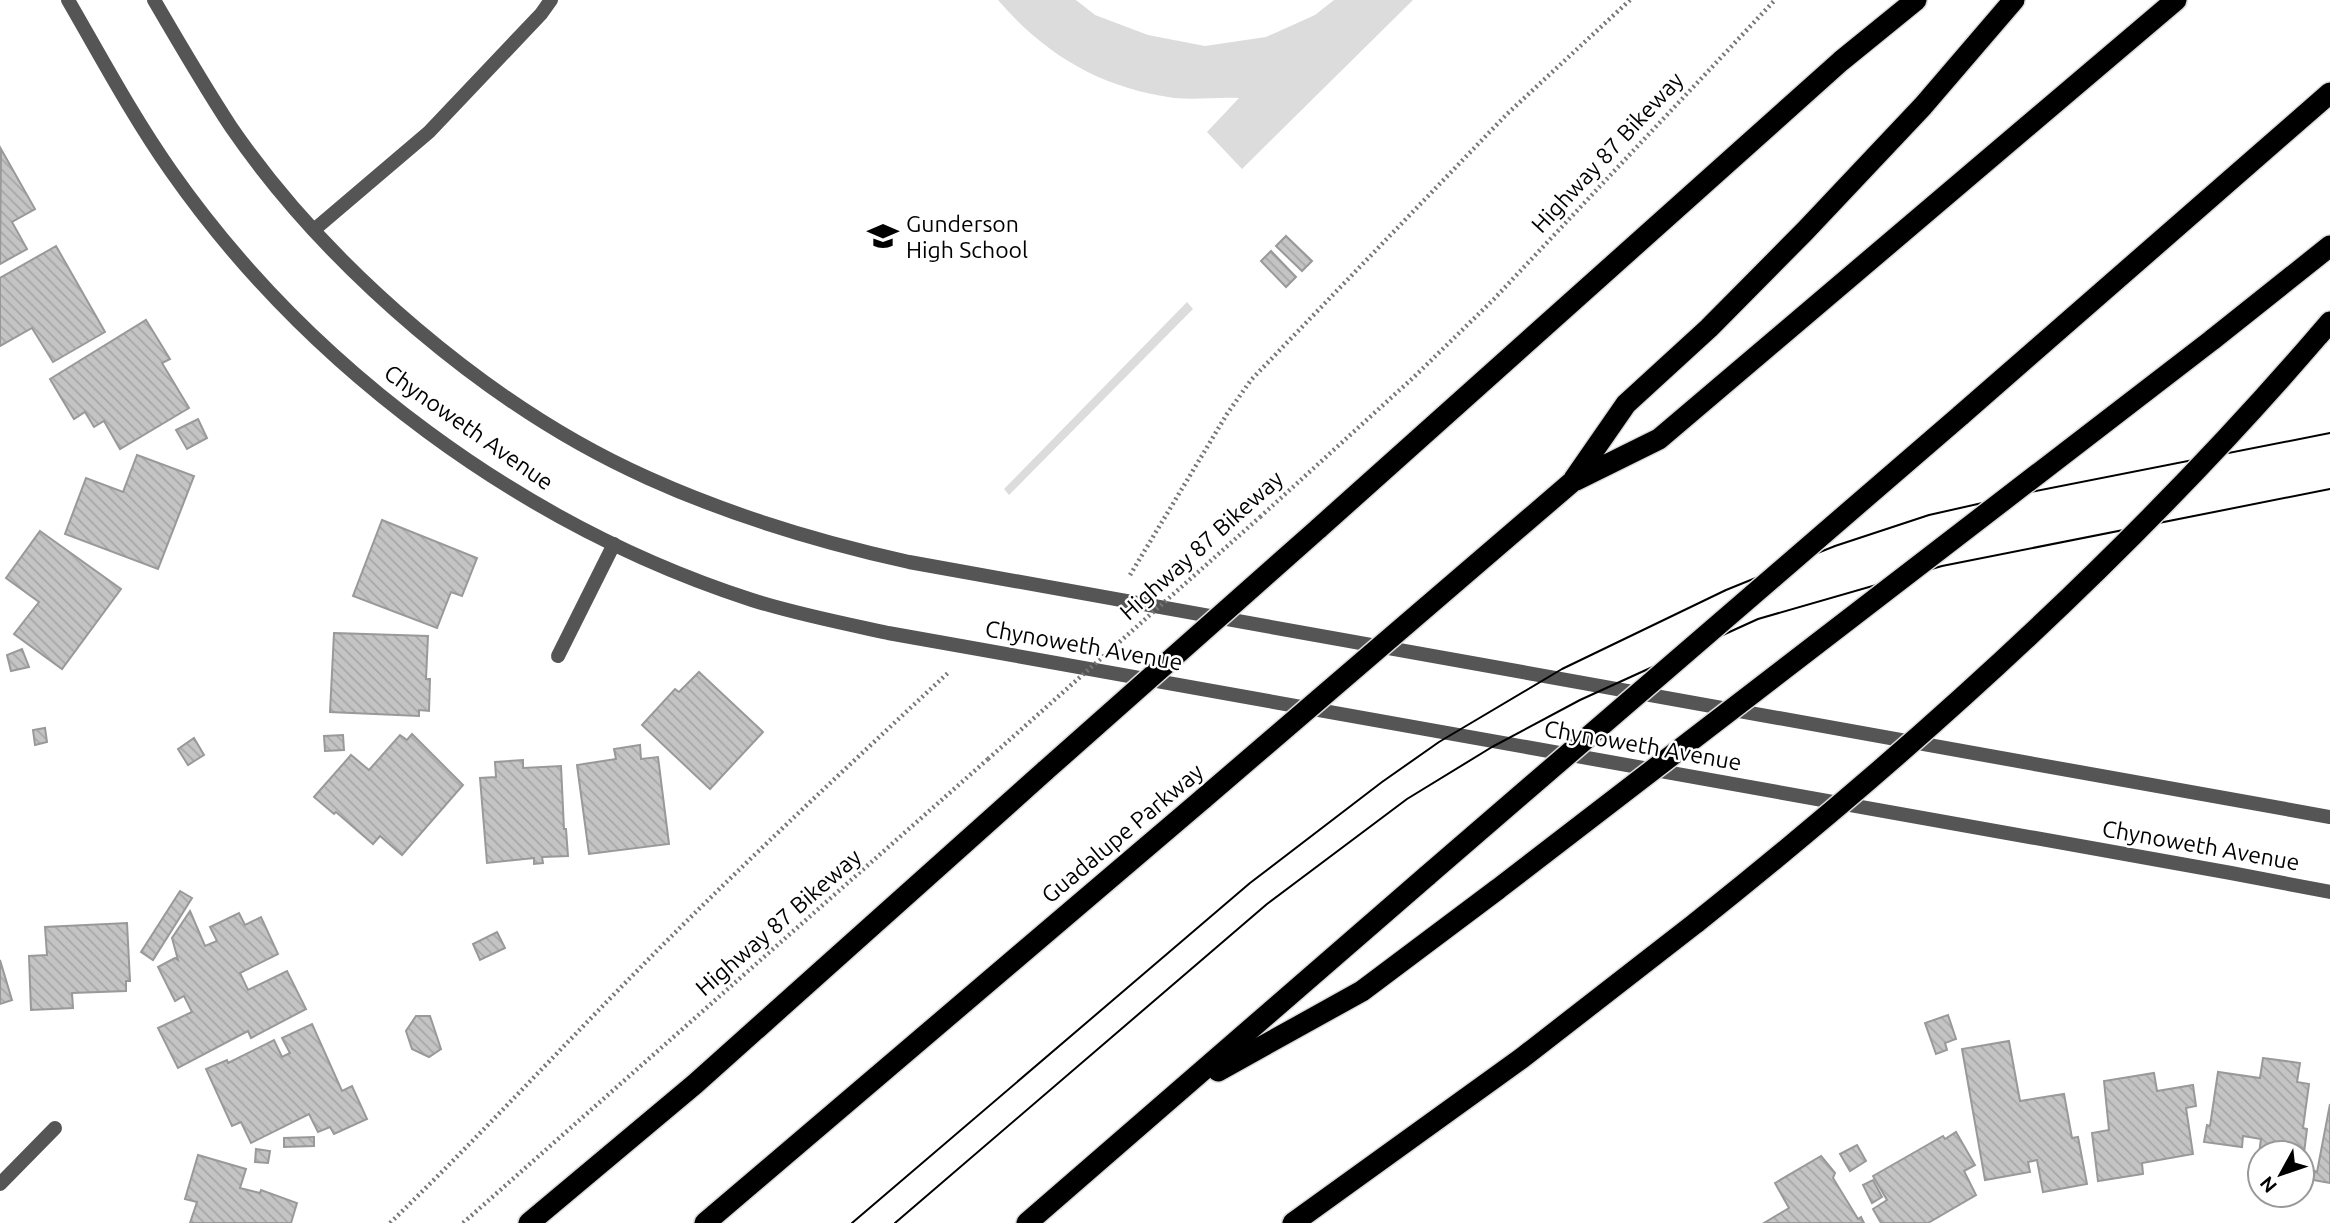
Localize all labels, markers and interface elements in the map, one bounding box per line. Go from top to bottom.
street label: Highway 87 Bikeway [1526,67,1688,237]
place label: Gunderson High School [906,211,1028,262]
school or university icon: Gunderson High School [866,219,900,253]
street label: Chynoweth Avenue [380,359,558,495]
street label: Highway 87 Bikeway [1115,465,1287,625]
street label: Chynoweth Avenue [983,615,1185,675]
street label: Chynoweth Avenue [1542,715,1744,775]
street label: Guadalupe Parkway [1036,758,1208,908]
street label: Chynoweth Avenue [2100,815,2302,875]
street label: Highway 87 Bikeway [691,844,865,1000]
north arrow [2246,1139,2316,1209]
text: N [2255,1172,2281,1197]

